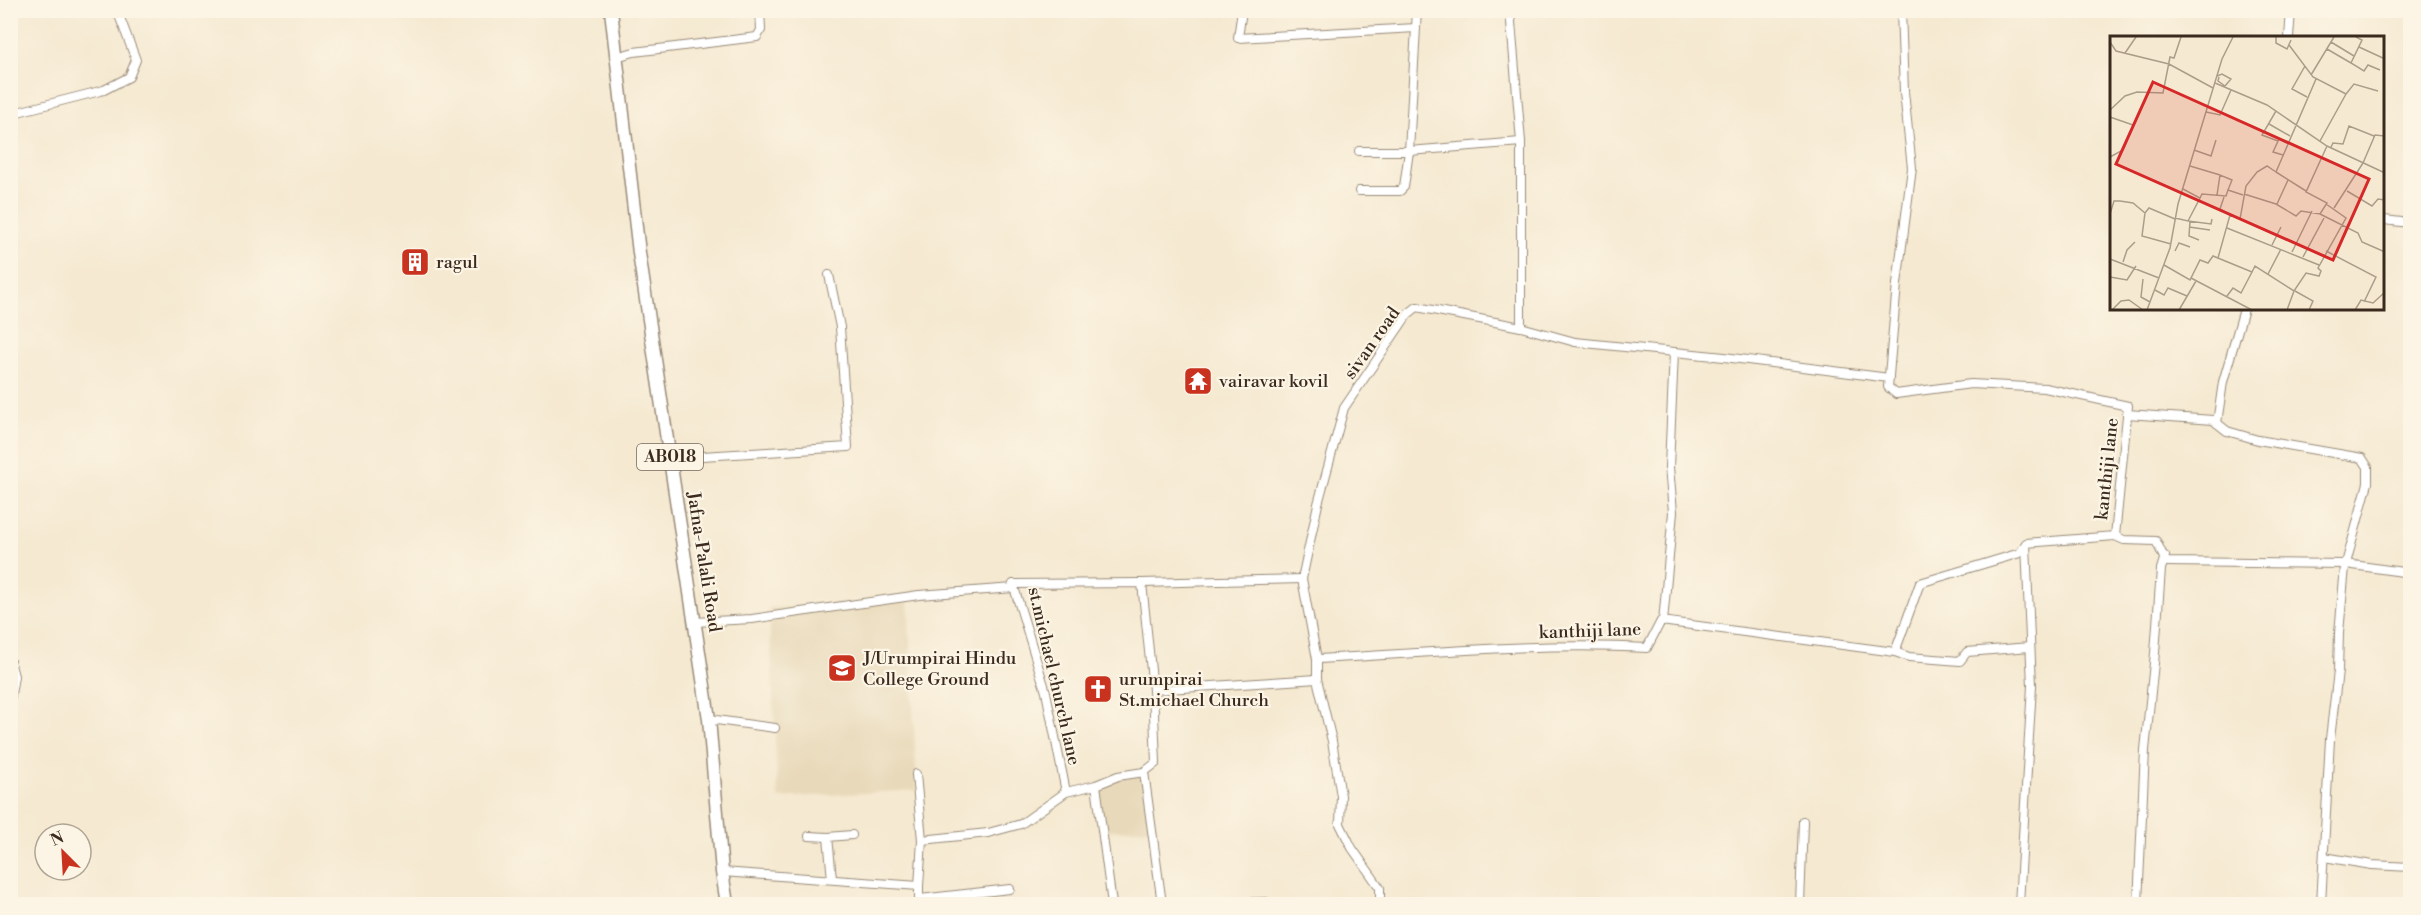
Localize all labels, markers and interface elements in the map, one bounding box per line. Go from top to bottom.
inset map [2110,36,2385,310]
building icon: ragul [399,246,431,278]
place label: ragul [436,251,478,274]
street label: sivan road [1339,302,1406,384]
temple icon: vairavar kovil [1182,365,1214,397]
place label: vairavar kovil [1218,370,1329,393]
street label: kanthiji lane [2090,417,2124,521]
road number: AB018 [637,444,703,470]
street label: Jafna-Palali Road [681,489,727,635]
street label: st.michael church lane [1022,585,1086,767]
street label: kanthiji lane [1538,618,1642,644]
place label: J/Urumpirai Hindu College Ground [862,647,1017,691]
school or university icon: J/Urumpirai Hindu College Ground [826,652,858,684]
place label: urumpirai St.michael Church [1119,668,1269,712]
church icon: urumpirai St.michael Church [1082,673,1114,705]
north arrow [33,822,93,882]
text: N [47,827,67,851]

